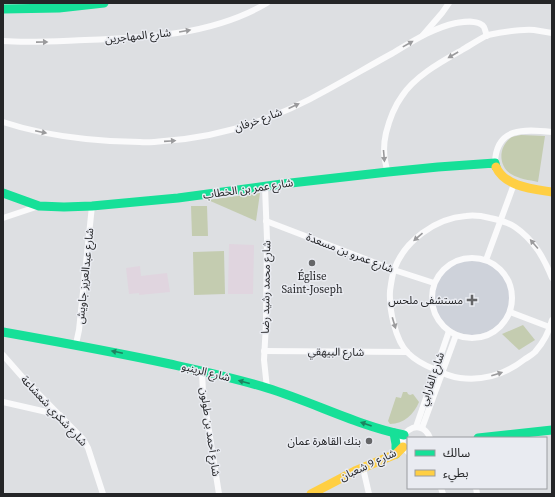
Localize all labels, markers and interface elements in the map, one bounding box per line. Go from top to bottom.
street label: شارع المهاجرين [104,25,172,47]
one-way arrow [179,27,192,33]
one-way arrow [36,39,49,45]
one-way arrow [403,40,414,47]
one-way arrow [447,52,459,59]
one-way arrow [289,103,300,109]
street label: شارع خرفان [232,104,284,136]
one-way arrow [35,130,47,136]
one-way arrow [164,137,176,144]
one-way arrow [381,150,388,163]
street label: شارع عمر بن الخطاب [202,175,294,203]
street label: شارع عبدالعزيز جاويش [73,227,98,325]
street label: شارع عمرو بن مسعدة [304,229,396,277]
one-way arrow [413,233,423,242]
one-way arrow [529,239,538,249]
street label: شارع محمد رشيد رضا [258,240,274,334]
marker: Église Saint-Joseph [307,258,317,268]
place label: Église Saint-Joseph [281,269,343,297]
place label: مستشفى ملحس [388,293,463,308]
marker: مستشفى ملحس [466,294,478,306]
one-way arrow [391,317,397,329]
street label: شارع البيهقي [308,344,365,362]
one-way arrow [111,349,123,355]
street label: شارع الفارابي [416,350,450,408]
street label: شارع الرينبو [180,359,232,385]
one-way arrow [491,371,503,377]
street label: شارع شكري شعشاعة [16,373,91,451]
one-way arrow [237,378,250,384]
street label: شارع أحمد بن طولون [196,387,224,478]
one-way arrow [360,421,372,427]
place label: بنك القاهرة عمان [288,434,361,449]
marker: بنك القاهرة عمان [364,436,374,446]
legend [407,437,547,489]
street label: شارع 9 شعبان [337,445,399,485]
text: سالك [443,445,470,461]
text: بطيء [443,465,469,483]

